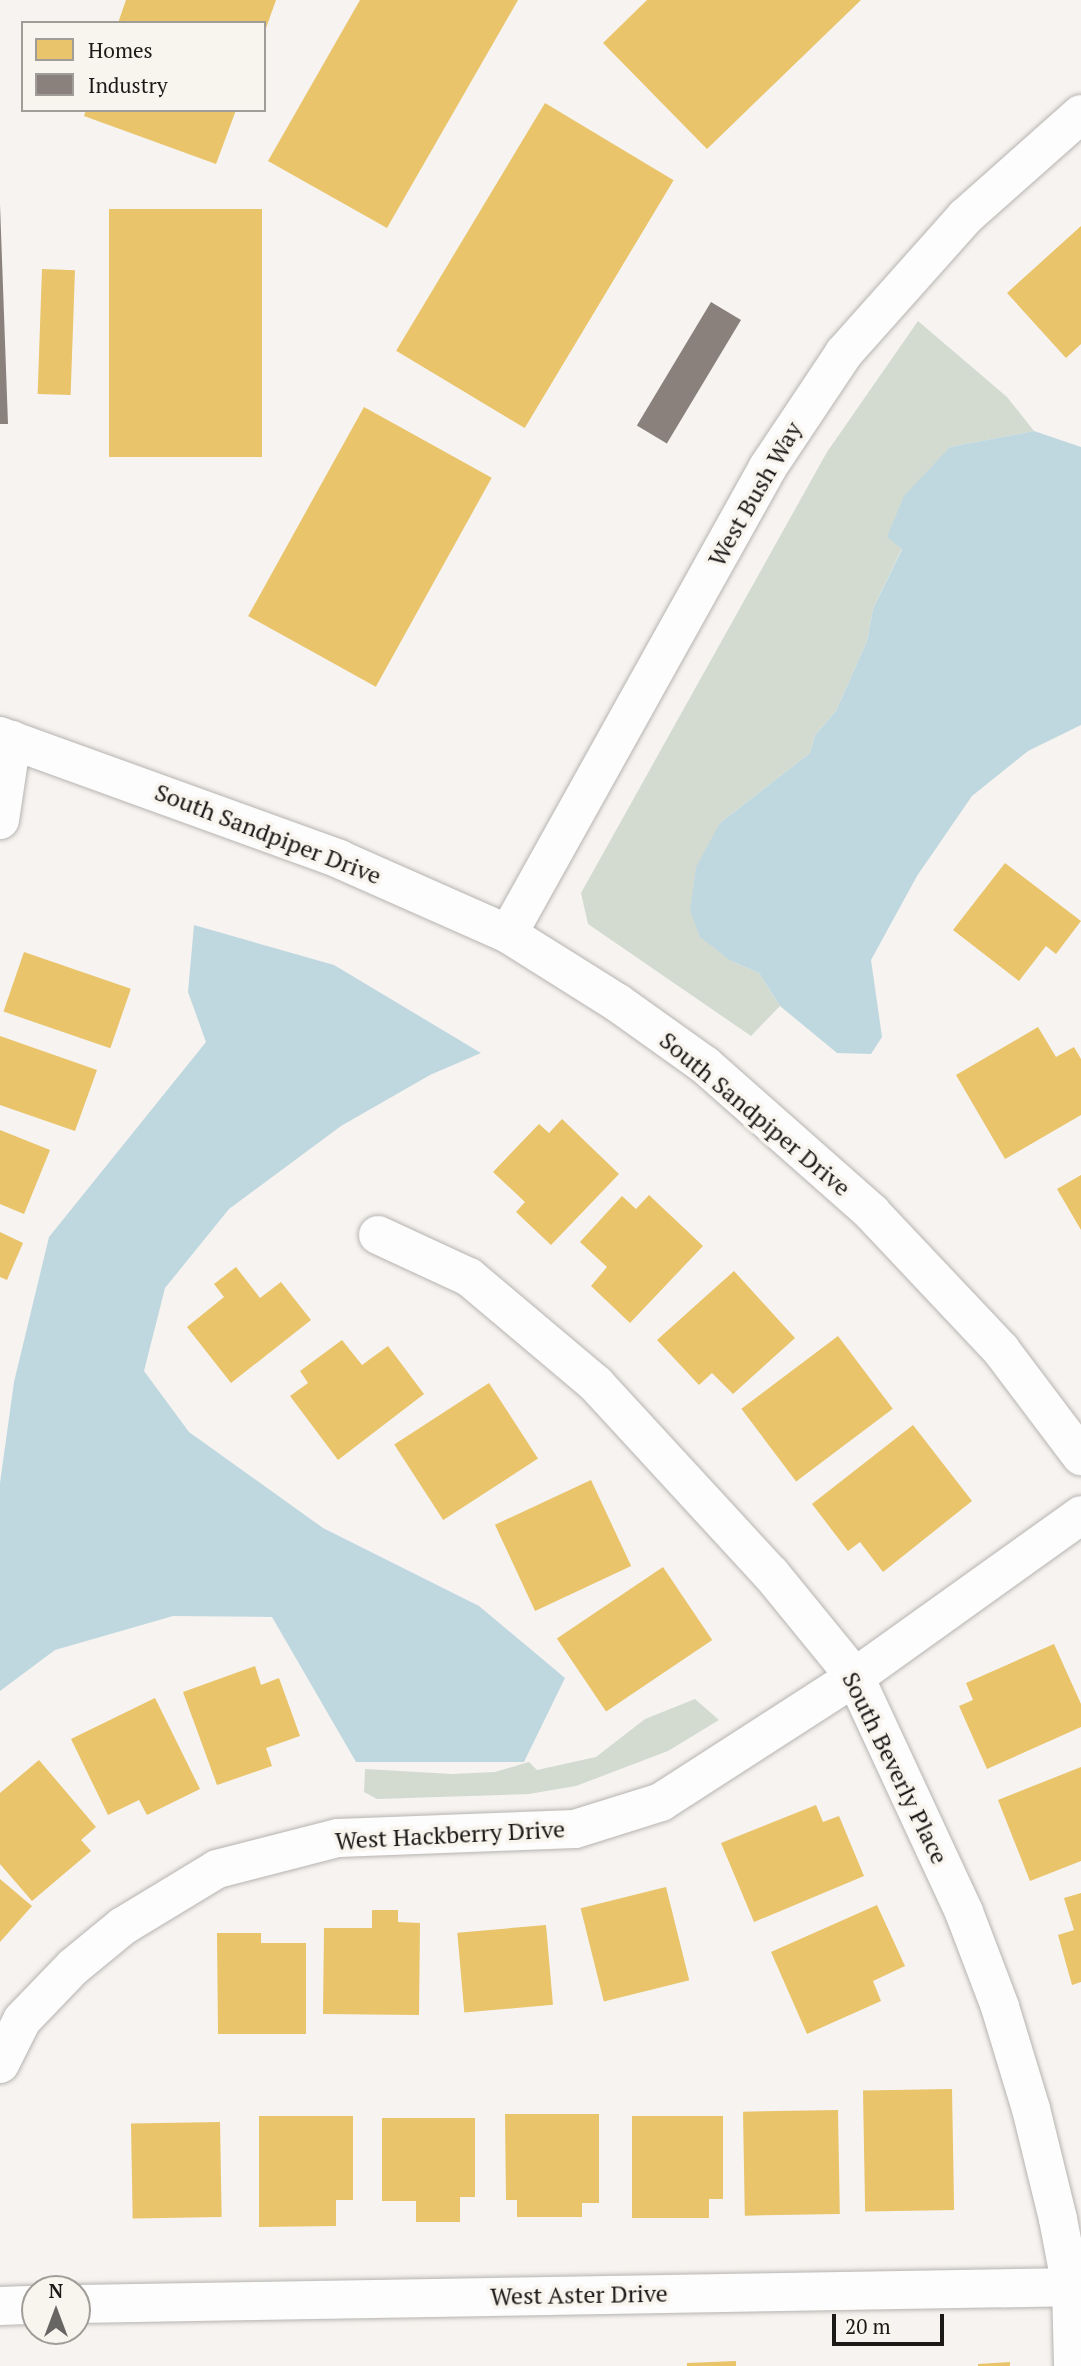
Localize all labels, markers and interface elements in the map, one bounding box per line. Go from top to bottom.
legend [21,21,266,112]
text: Homes [88,36,153,64]
text: Industry [88,71,168,99]
street label: West Bush Way [702,417,808,571]
street label: South Sandpiper Drive [151,778,385,890]
street label: South Sandpiper Drive [654,1026,856,1202]
street label: South Beverly Place [836,1667,954,1869]
street label: West Hackberry Drive [334,1815,566,1855]
north arrow [21,2275,91,2345]
text: N [49,2278,63,2303]
street label: West Aster Drive [490,2279,668,2311]
scale bar [836,2300,948,2344]
text: 20 m [845,2312,891,2340]

